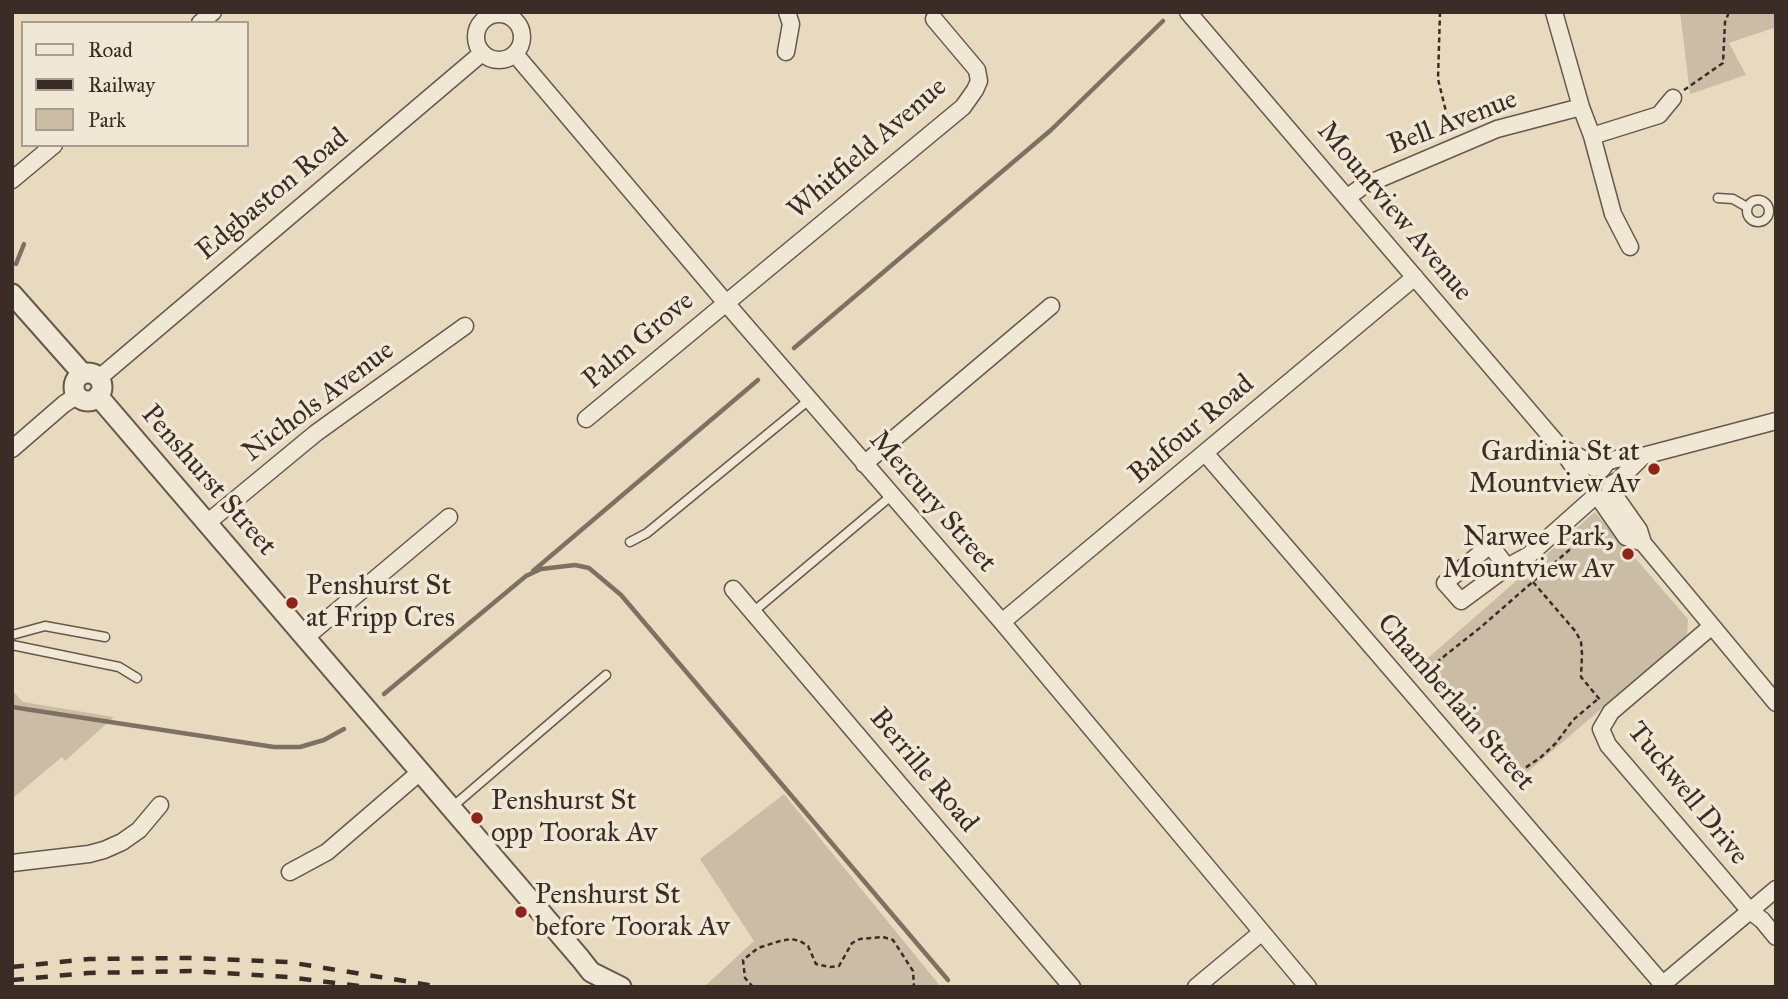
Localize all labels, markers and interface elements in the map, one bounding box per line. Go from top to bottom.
legend [21,21,248,147]
text: Road [88,37,133,63]
street label: Whitfield Avenue [782,71,954,227]
text: Railway [88,72,155,98]
street label: Bell Avenue [1384,83,1522,163]
text: Park [88,107,126,133]
street label: Mountview Avenue [1309,115,1479,309]
street label: Edgbaston Road [190,122,356,268]
street label: Palm Grove [577,285,701,397]
street label: Nichols Avenue [237,334,401,470]
street label: Balfour Road [1123,368,1261,492]
street label: Penshurst Street [133,399,283,563]
street label: Mercury Street [861,424,1003,580]
place label: Gardinia St at Mountview Av [1469,436,1640,502]
marker: Gardinia St at Mountview Av [1646,461,1662,477]
place label: Narwee Park, Mountview Av [1443,521,1614,587]
marker: Narwee Park, Mountview Av [1620,546,1636,562]
place label: Penshurst St at Fripp Cres [306,570,455,636]
marker: Penshurst St at Fripp Cres [284,595,300,611]
street label: Chamberlain Street [1369,608,1541,798]
street label: Berrille Road [862,702,984,840]
street label: Tuckwell Drive [1619,716,1755,872]
place label: Penshurst St opp Toorak Av [491,785,657,851]
marker: Penshurst St opp Toorak Av [469,810,485,826]
place label: Penshurst St before Toorak Av [535,879,730,945]
marker: Penshurst St before Toorak Av [513,904,529,920]

